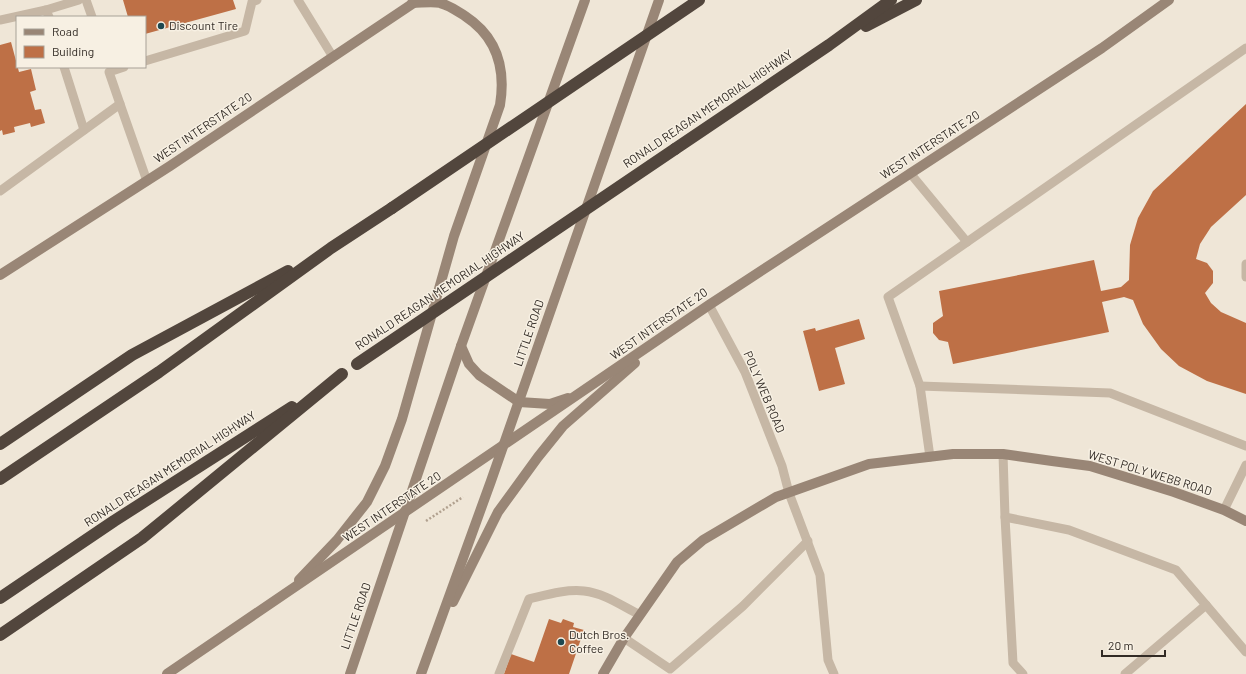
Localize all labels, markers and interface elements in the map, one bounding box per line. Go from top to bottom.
legend [16,16,146,68]
place label: Discount Tire [169,18,238,32]
marker: Discount Tire [156,21,166,31]
text: Road [52,24,79,38]
text: Building [52,44,94,58]
street label: RONALD REAGAN MEMORIAL HIGHWAY [620,46,795,170]
street label: WEST INTERSTATE 20 [151,89,254,165]
street label: WEST INTERSTATE 20 [877,107,982,181]
street label: RONALD REAGAN MEMORIAL HIGHWAY [352,228,527,352]
street label: WEST INTERSTATE 20 [607,284,710,362]
street label: LITTLE ROAD [510,298,546,368]
street label: POLY WEB ROAD [741,349,788,435]
street label: RONALD REAGAN MEMORIAL HIGHWAY [81,407,258,529]
street label: WEST POLY WEBB ROAD [1087,447,1214,498]
street label: WEST INTERSTATE 20 [340,468,443,544]
street label: LITTLE ROAD [337,581,373,651]
place label: Dutch Bros. Coffee [569,627,629,655]
scale bar [1102,632,1165,658]
marker: Dutch Bros. Coffee [556,637,566,647]
text: 20 m [1108,638,1134,652]

